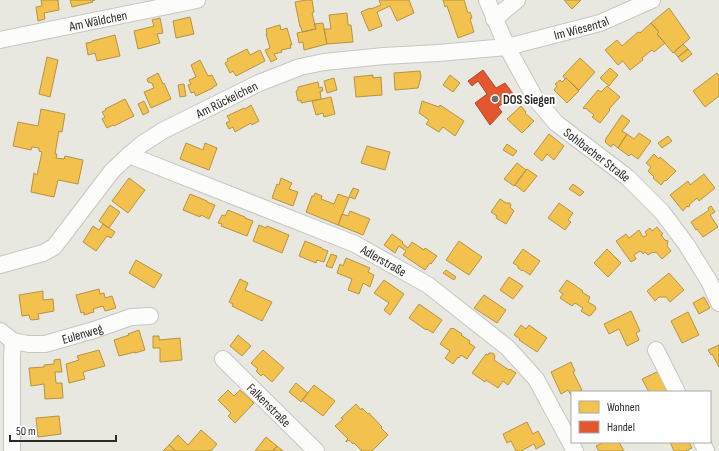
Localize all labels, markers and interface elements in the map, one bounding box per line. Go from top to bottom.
street label: Am Wäldchen [67,7,129,35]
street label: Im Wiesental [552,13,612,44]
street label: Am Rückelchen [193,78,261,122]
place label: DOS Siegen [503,92,555,108]
marker: DOS Siegen [490,94,500,104]
street label: Sohlbacher Straße [560,125,634,185]
street label: Adlerstraße [357,241,409,280]
street label: Eulenweg [60,321,105,348]
street label: Falkenstraße [243,380,294,431]
legend [571,391,711,443]
text: Wohnen [607,400,640,415]
scale bar [10,417,116,443]
text: Handel [607,420,635,435]
text: 50 m [16,424,36,439]

